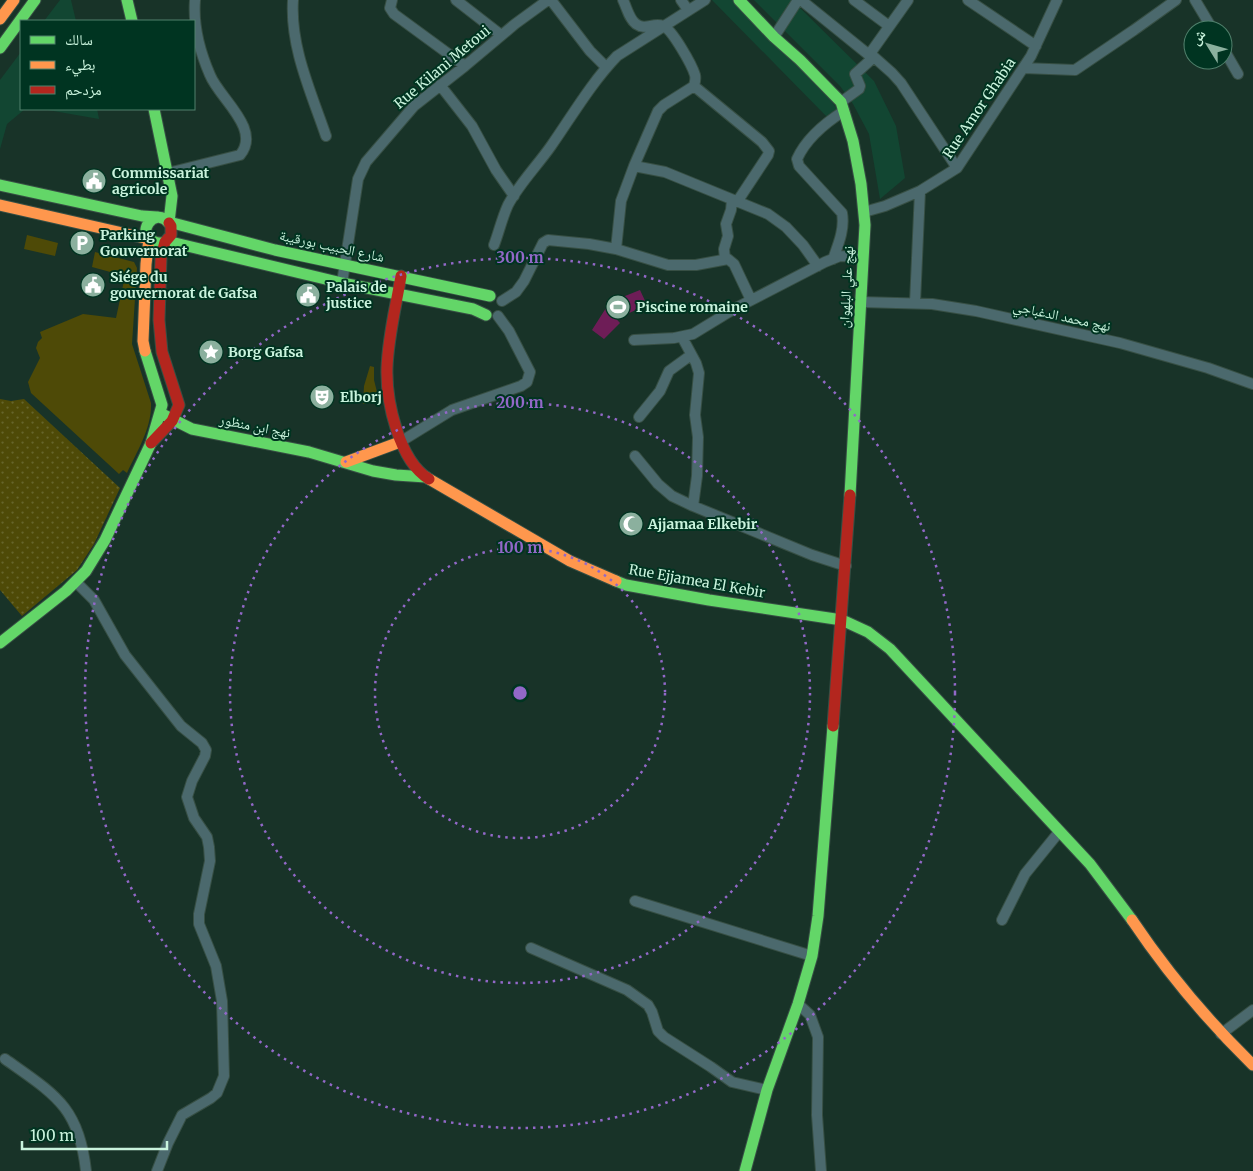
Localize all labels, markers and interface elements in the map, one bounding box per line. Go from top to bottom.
legend [20,20,195,110]
north arrow [1183,20,1233,70]
street label: Rue Kilani Metoui [390,21,494,113]
text: ش [1186,26,1209,49]
text: سالك [65,30,93,49]
street label: Rue Amor Ghabia [939,54,1020,162]
text: بطيء [65,55,95,77]
text: مزدحم [65,80,102,100]
place label: Commissariat agricole [112,164,210,198]
public building icon: Commissariat agricole [81,168,107,194]
place label: Parking Gouvernorat [100,226,188,260]
street label: شارع الحبيب بورقيبة [278,226,386,267]
parking icon: Parking Gouvernorat [69,230,95,256]
street label: نهج علي البلهوان [835,245,860,329]
text: 300 m [496,248,544,267]
place label: Siége du gouvernorat de Gafsa [110,268,257,302]
public building icon: Siége du gouvernorat de Gafsa [80,272,106,298]
place label: Palais de justice [325,278,387,312]
public building icon: Palais de justice [295,282,321,308]
sports icon: Piscine romaine [605,294,631,320]
street label: نهج محمد الدغباجي [1011,297,1113,338]
place label: Piscine romaine [636,298,748,316]
place icon: Borg Gafsa [198,339,224,365]
place label: Borg Gafsa [228,343,304,361]
theatre icon: Elborj [309,384,335,410]
place label: Elborj [340,388,382,406]
text: 200 m [496,393,544,412]
street label: نهج ابن منظور [217,410,292,443]
mosque icon: Ajjamaa Elkebir [618,511,644,537]
place label: Ajjamaa Elkebir [647,515,758,533]
text: 100 m [498,538,542,557]
street label: Rue Ejjamea El Kebir [627,560,767,602]
centre of rings [511,684,529,702]
scale bar [22,1118,168,1150]
text: 100 m [30,1126,74,1145]

